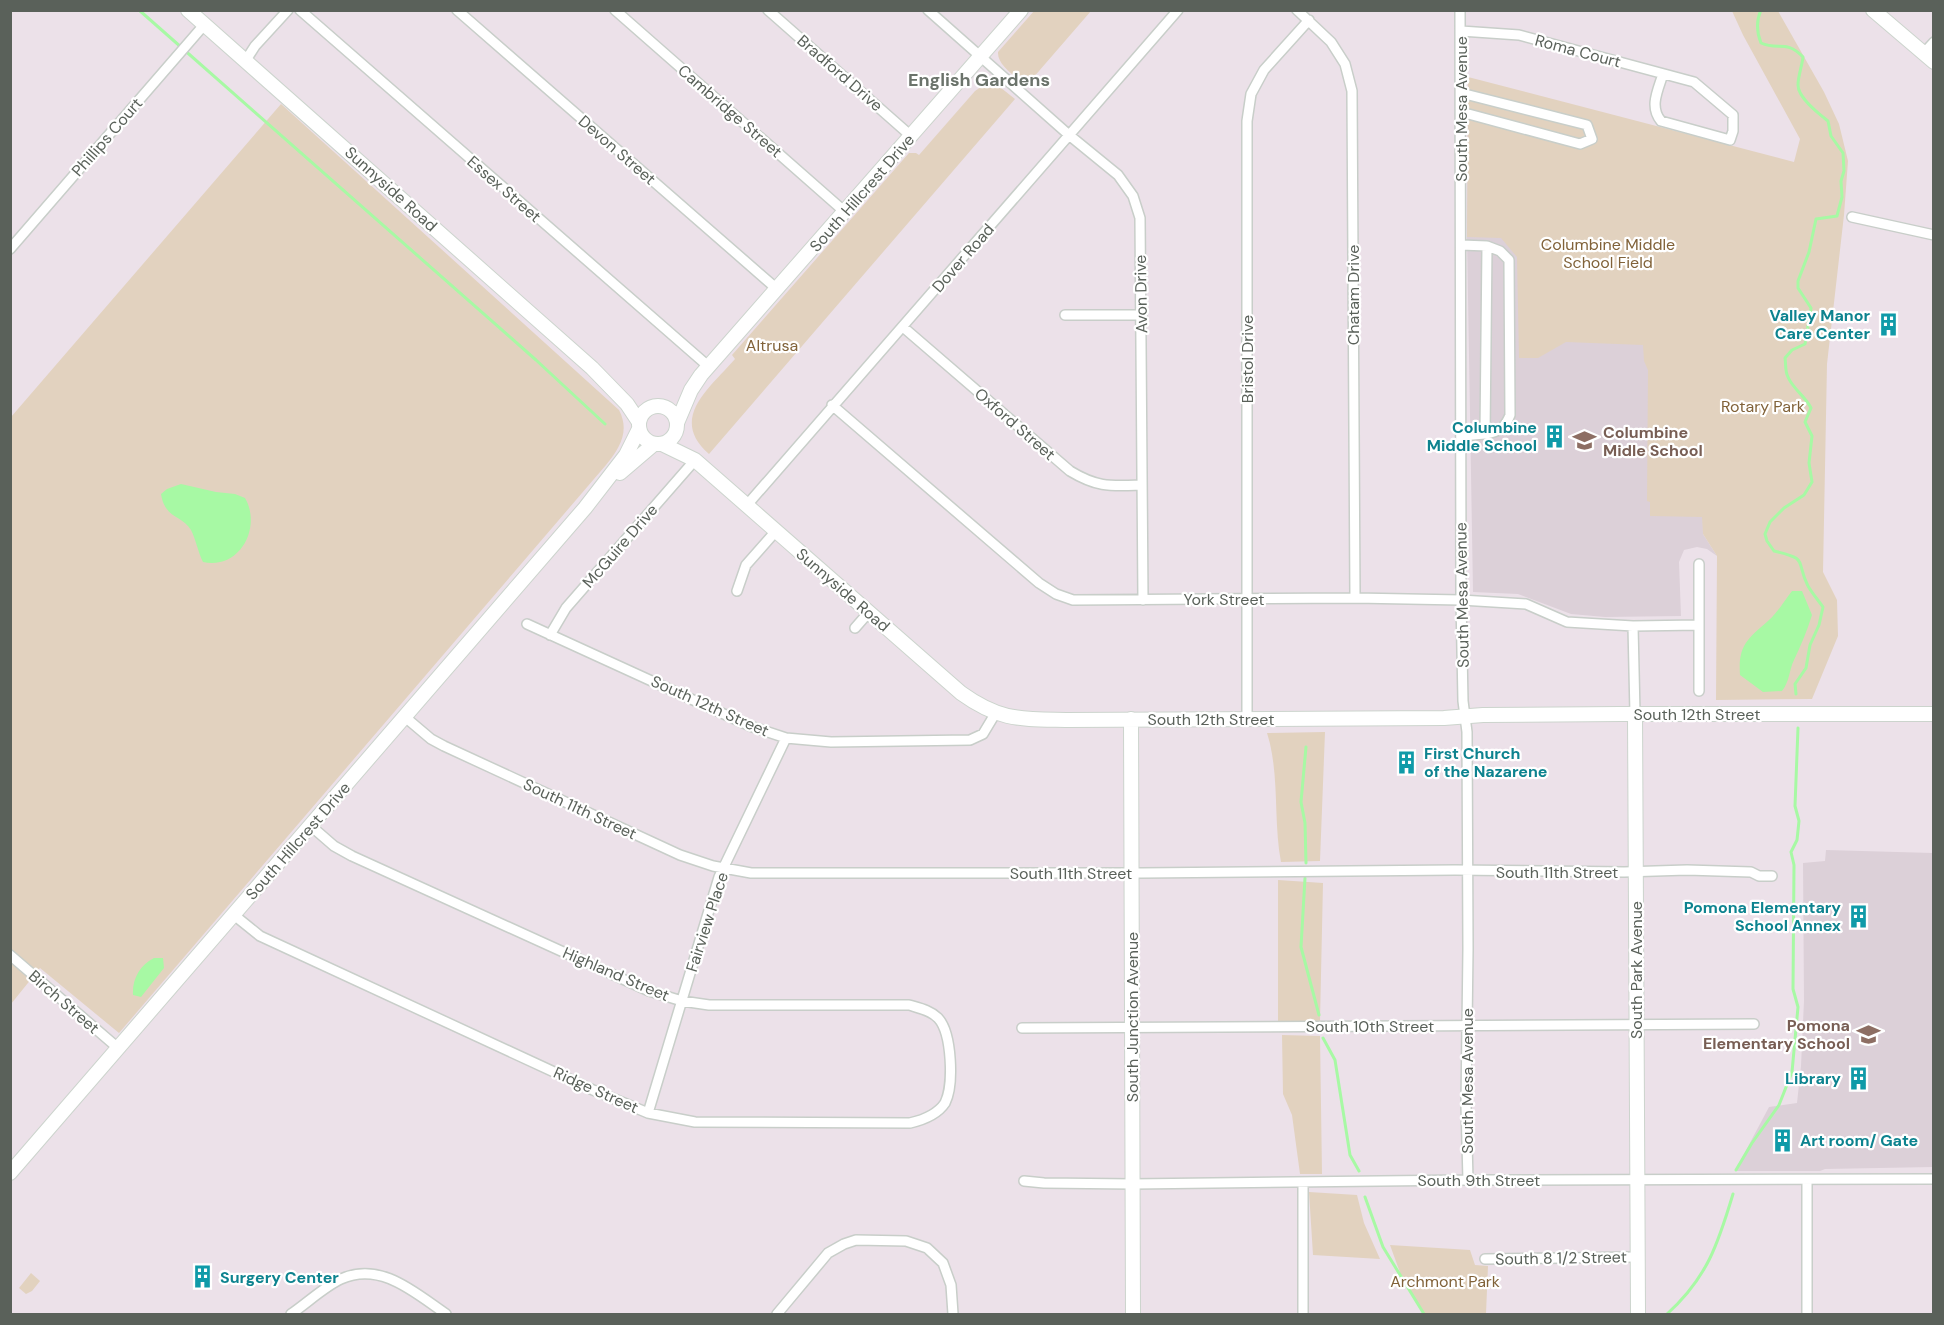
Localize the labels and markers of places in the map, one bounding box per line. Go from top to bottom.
place label: Valley Manor Care Center [1769,305,1870,344]
building icon: Valley Manor Care Center [1875,311,1901,337]
place label: Columbine Middle School [1427,417,1537,456]
place label: Columbine Midle School [1603,422,1703,461]
building icon: Columbine Middle School [1542,423,1568,449]
school or university icon: Columbine Midle School [1572,428,1598,454]
place label: First Church of the Nazarene [1424,743,1547,782]
building icon: First Church of the Nazarene [1393,749,1419,775]
place label: Pomona Elementary School Annex [1684,897,1841,936]
building icon: Pomona Elementary School Annex [1846,903,1872,929]
place label: Pomona Elementary School [1703,1015,1850,1054]
school or university icon: Pomona Elementary School [1855,1021,1881,1047]
building icon: Library [1846,1065,1872,1091]
place label: Library [1785,1068,1841,1089]
building icon: Art room/ Gate [1769,1127,1795,1153]
place label: Art room/ Gate [1800,1130,1918,1151]
building icon: Surgery Center [189,1264,215,1290]
place label: Surgery Center [220,1267,339,1288]

